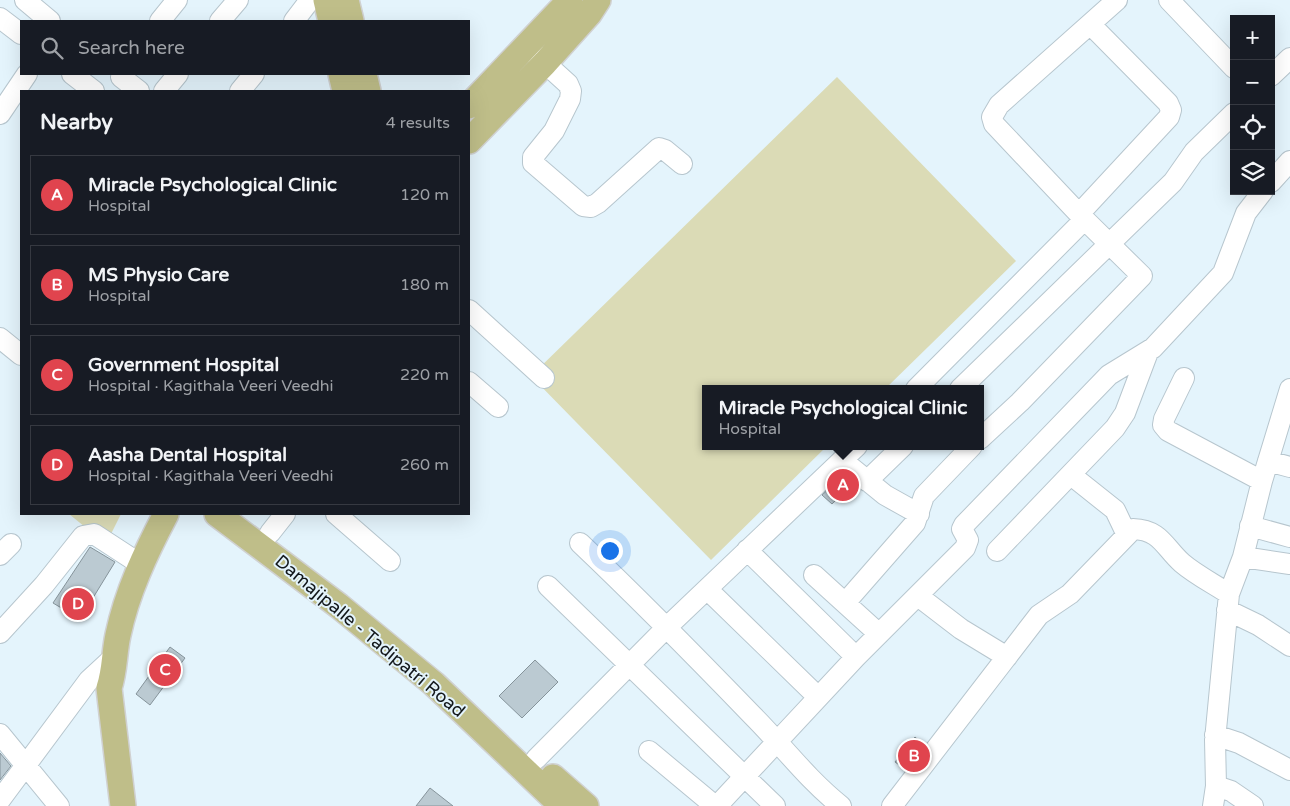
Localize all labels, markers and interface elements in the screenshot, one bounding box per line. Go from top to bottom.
map controls [1230,15,1275,195]
button: + [1230,15,1275,60]
search box [20,20,470,75]
icon: search [38,34,66,62]
text: Search here [78,37,185,59]
button: − [1230,60,1275,105]
button: locate [1230,105,1275,150]
text: Nearby [40,110,113,135]
text: 4 results [386,113,450,133]
button: layers [1230,150,1275,195]
text: Miracle Psychological Clinic [88,174,337,196]
text: A [51,185,63,205]
text: 120 m [400,185,449,205]
text: Hospital [88,196,150,216]
text: MS Physio Care [88,264,229,286]
text: B [51,275,63,295]
text: 180 m [400,275,449,295]
text: Hospital [88,286,150,306]
text: Government Hospital [88,354,279,376]
text: C [51,365,63,385]
text: 220 m [400,365,449,385]
text: Hospital · Kagithala Veeri Veedhi [88,376,333,396]
popup [702,385,984,450]
text: Miracle Psychological Clinic [719,397,967,419]
text: Hospital [719,419,781,439]
text: Aasha Dental Hospital [88,444,287,466]
text: D [51,455,63,475]
text: 260 m [400,455,449,475]
text: Hospital · Kagithala Veeri Veedhi [88,466,333,486]
pin: A [827,466,859,504]
your location [597,538,623,564]
street label: Damajipalle - Tadipatri Road [270,550,470,722]
pin: D [62,585,94,623]
pin: C [149,651,181,689]
pin: B [898,737,930,775]

